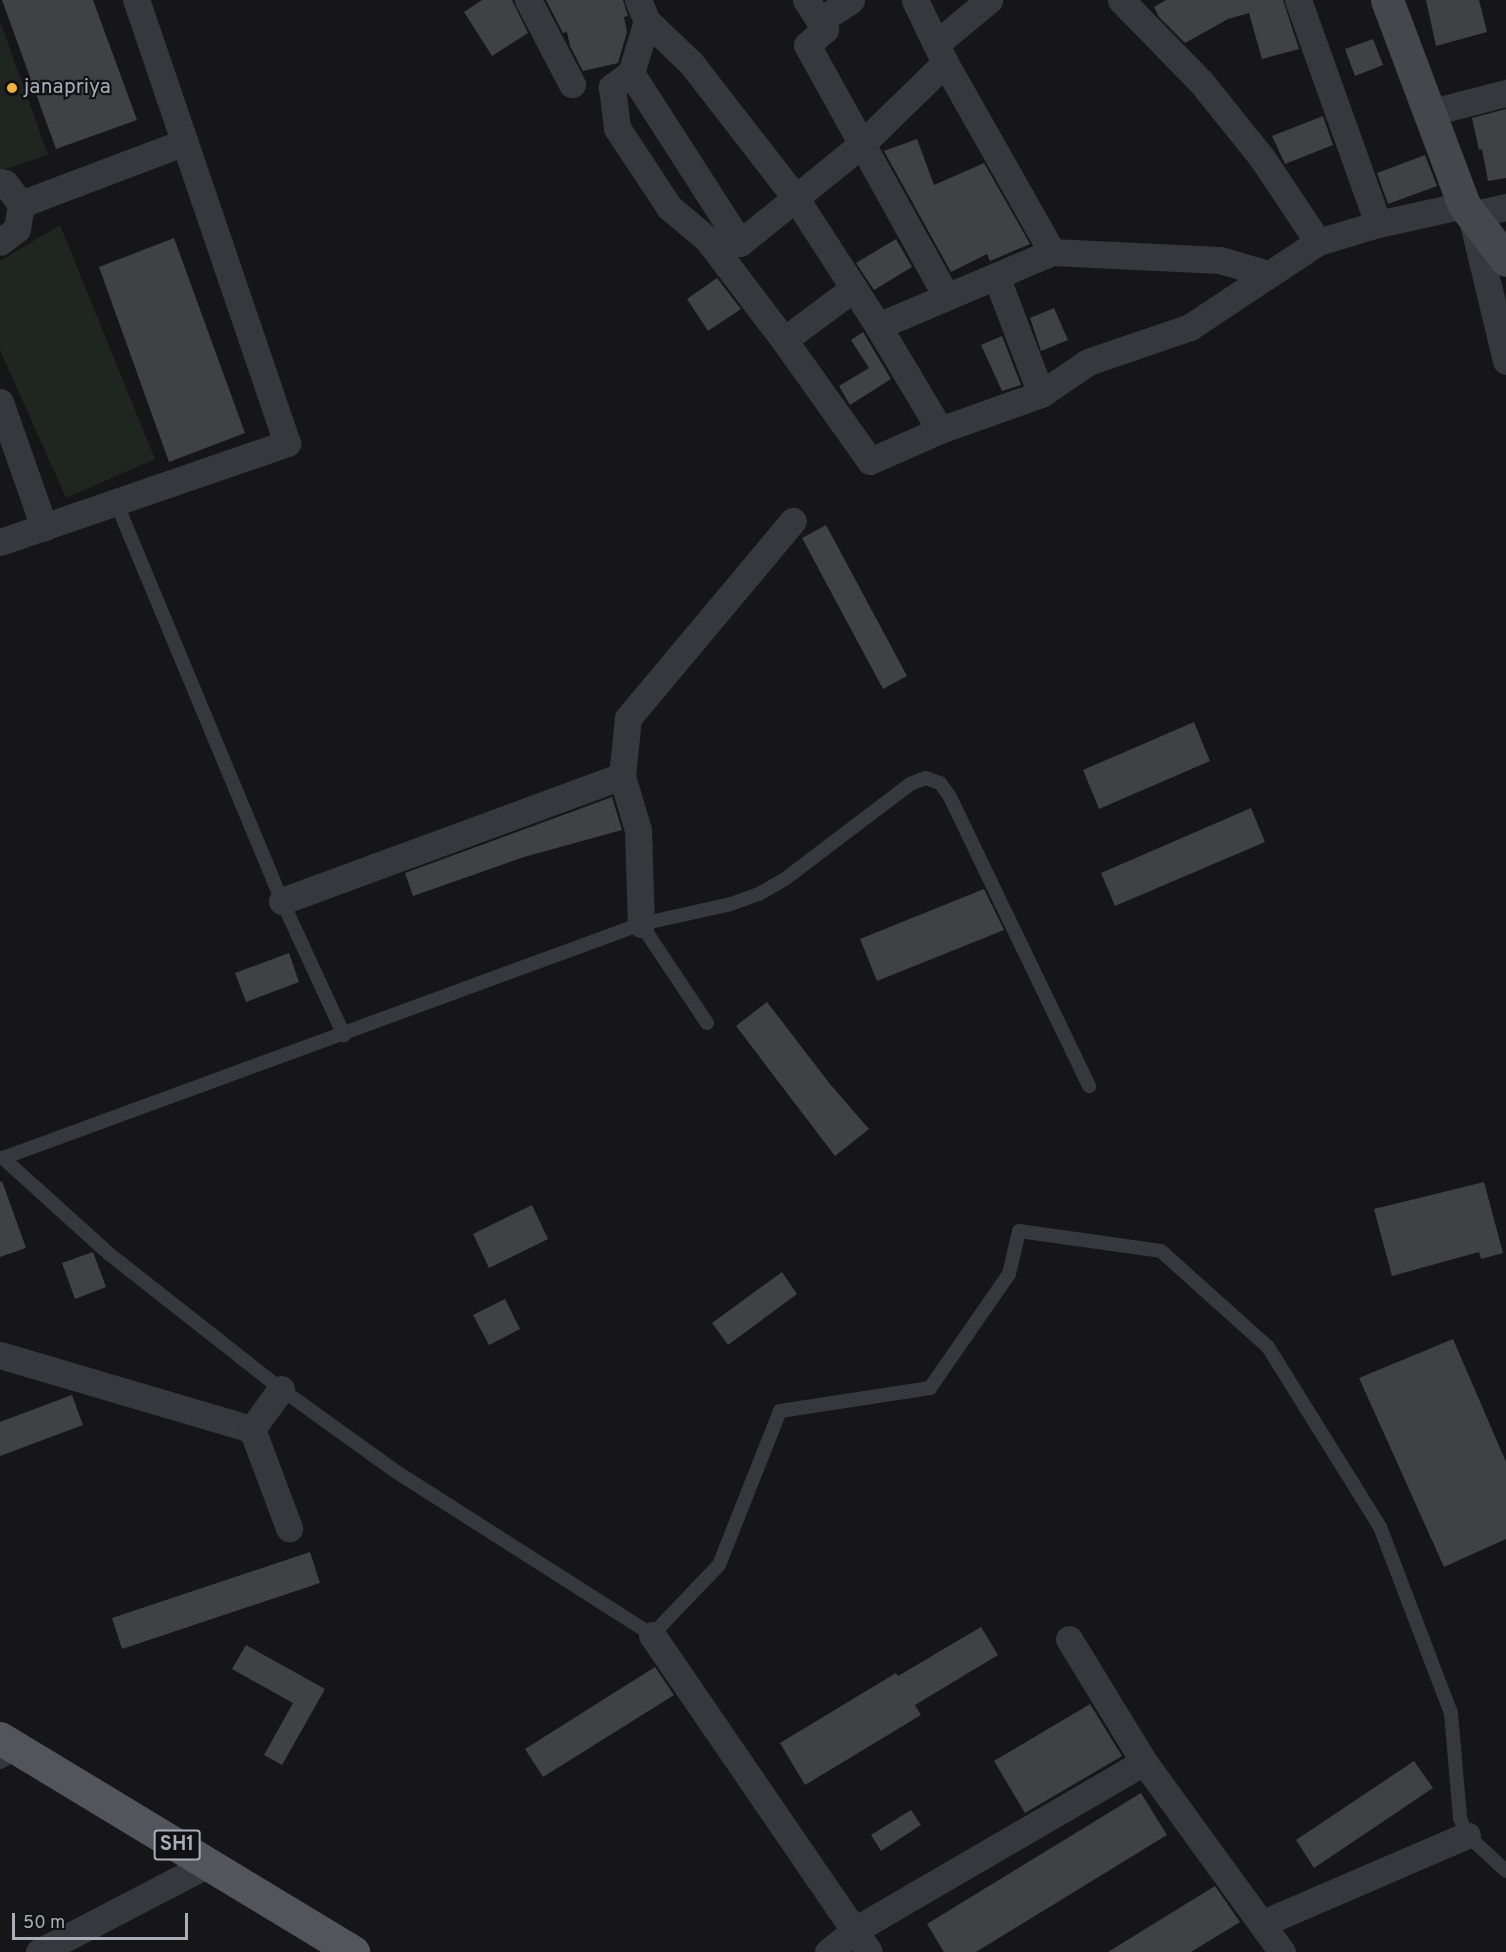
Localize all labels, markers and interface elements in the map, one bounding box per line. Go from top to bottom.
place label: janapriya [24,75,111,101]
marker: janapriya [5,81,19,95]
road number: SH1 [153,1828,201,1862]
scale bar [15,1901,190,1939]
text: 50 m [23,1912,65,1935]

